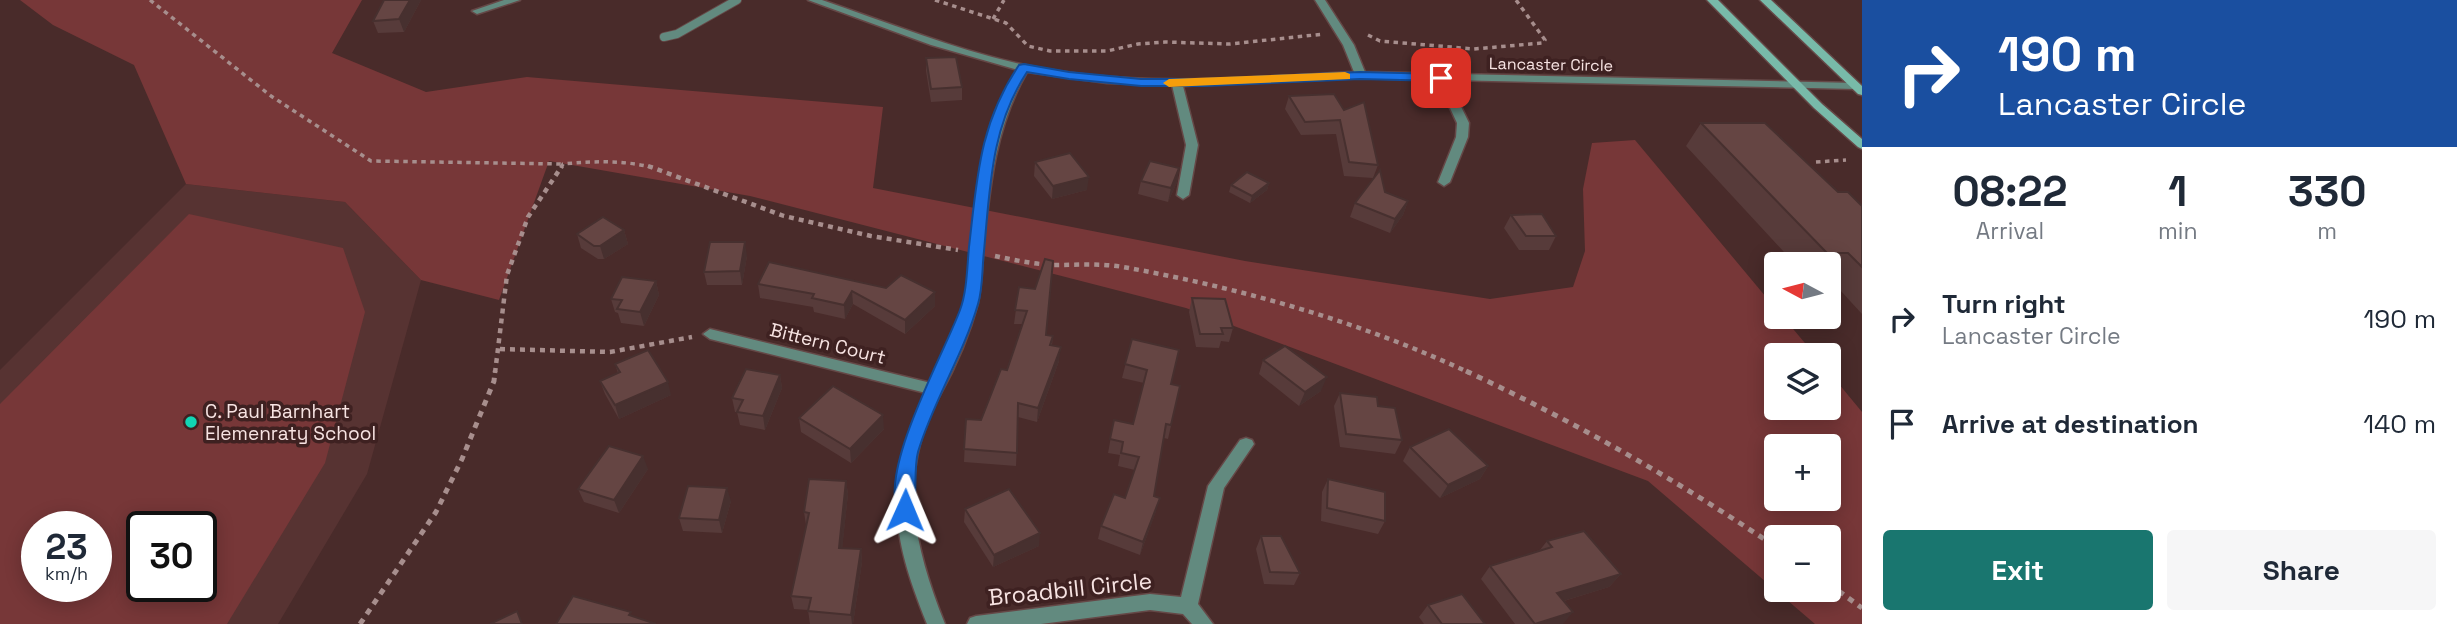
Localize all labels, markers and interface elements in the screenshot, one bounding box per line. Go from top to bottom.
text: 190 m [1998,23,2136,85]
icon: right [1883,28,1974,119]
pin [1411,48,1471,108]
street label: Lancaster Circle [1489,53,1613,76]
icon: arrive [1422,59,1460,97]
text: Lancaster Circle [1998,84,2247,124]
text: 08:22 [1953,165,2067,218]
text: 1 [2168,165,2187,218]
text: 330 [2288,165,2366,218]
text: Arrival [1976,216,2044,246]
text: min [2158,216,2198,246]
text: m [2317,216,2337,246]
north arrow [1764,252,1841,329]
map controls [1764,252,1841,602]
text: Turn right [1942,287,2066,321]
icon: right [1883,300,1921,338]
text: 190 m [2364,302,2436,336]
street label: Bittern Court [767,317,888,370]
text: Lancaster Circle [1942,321,2121,351]
button: layers [1764,343,1841,420]
place label: C. Paul Barnhart Elemenraty School [205,399,376,446]
icon: arrive [1883,405,1921,443]
text: Arrive at destination [1942,407,2199,441]
text: 140 m [2363,407,2436,441]
marker: C. Paul Barnhart Elemenraty School [183,414,199,430]
button: + [1764,434,1841,511]
position arrow [868,473,942,547]
speed limit sign: 30 [126,511,217,602]
text: 23 [45,525,88,569]
button: − [1764,525,1841,602]
button: Exit [1883,530,2153,610]
button: Share [2167,530,2436,610]
text: km/h [45,562,88,585]
street label: Broadbill Circle [987,565,1153,613]

